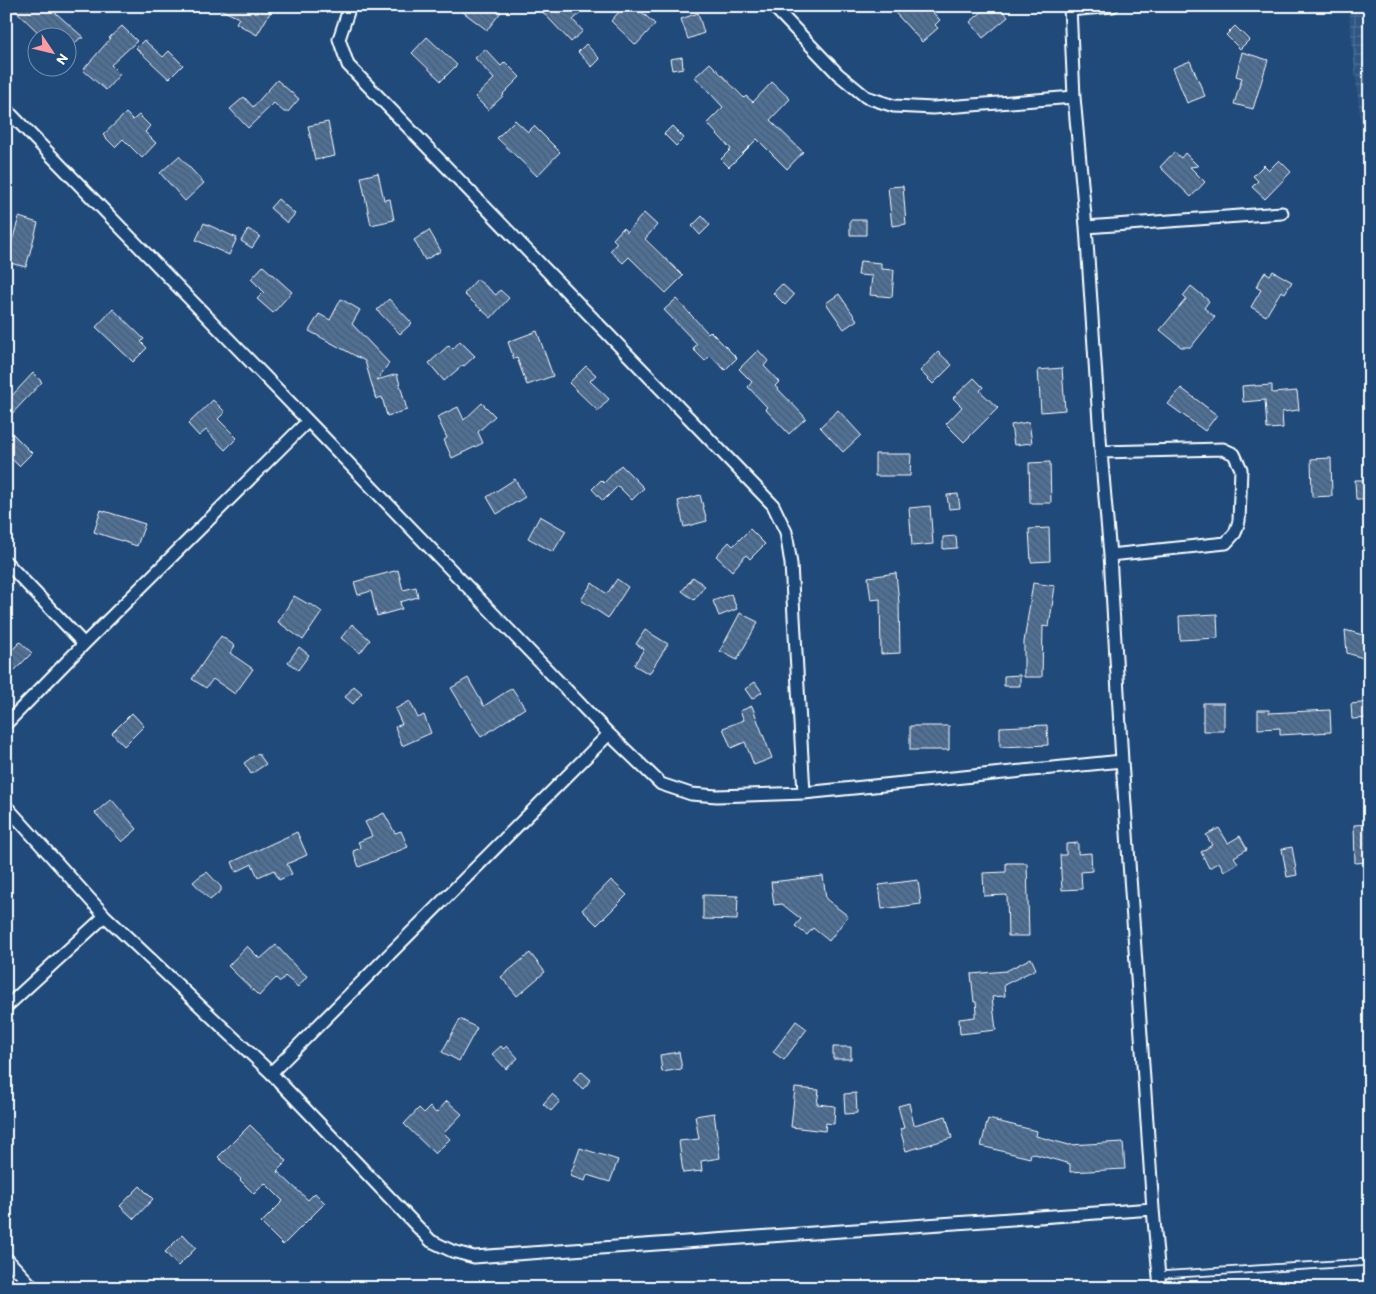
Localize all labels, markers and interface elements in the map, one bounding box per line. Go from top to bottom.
north arrow [28,28,78,78]
text: N [53,50,72,68]

